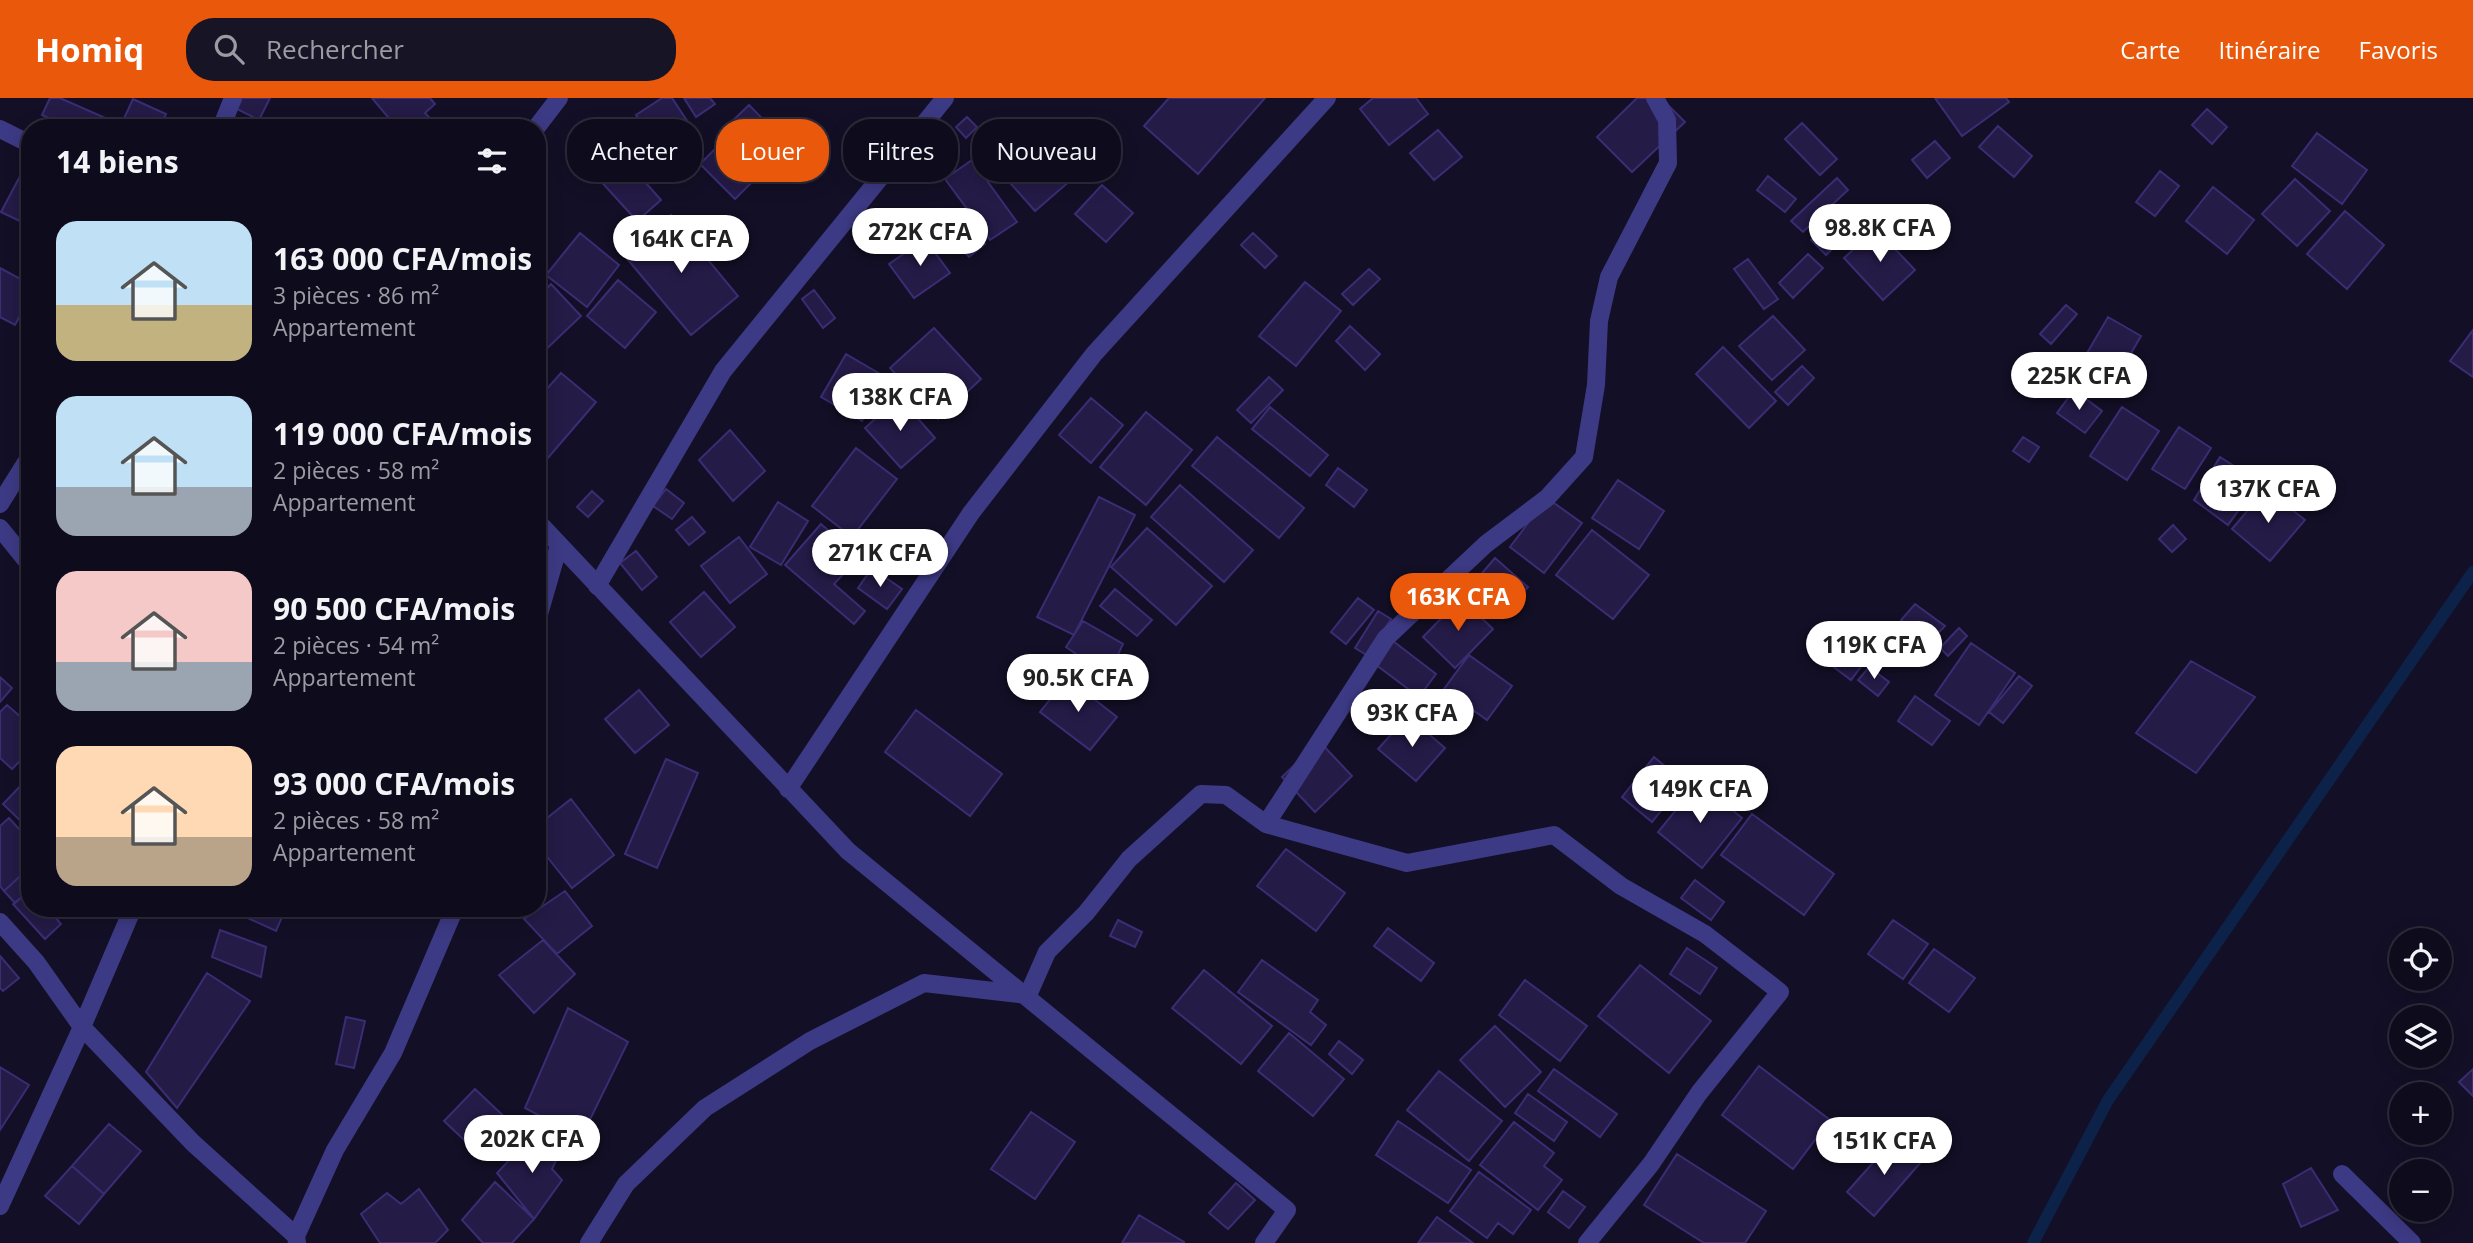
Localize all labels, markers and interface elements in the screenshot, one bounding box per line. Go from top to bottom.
search box [186,18,676,81]
text: Homiq [35,27,144,72]
icon: search [210,30,248,68]
text: Rechercher [266,31,404,67]
text: Carte [2120,33,2181,66]
text: Itinéraire [2219,33,2321,66]
text: Favoris [2359,33,2438,66]
chip: Acheter [567,119,702,182]
chip: Louer [716,119,829,182]
chip: Filtres [843,119,958,182]
chip: Nouveau [972,119,1121,182]
text: 14 biens [56,141,179,182]
icon: filters [473,142,511,180]
pin: 98.8K CFA [1800,204,1960,264]
pin: 272K CFA [848,208,992,268]
text: 98.8K CFA [1825,211,1935,243]
text: 272K CFA [868,215,972,247]
pin: 164K CFA [609,216,753,275]
text: 164K CFA [629,222,733,254]
text: 163 000 CFA/mois [273,238,532,279]
icon: home [112,249,196,333]
text: 3 pièces · 86 m² [273,279,439,311]
text: Appartement [273,311,416,343]
pin: 225K CFA [2007,352,2151,412]
text: 225K CFA [2027,359,2131,391]
pin: 138K CFA [828,374,972,433]
text: 138K CFA [848,380,952,412]
text: 119 000 CFA/mois [273,413,532,454]
icon: home [112,424,196,508]
text: 2 pièces · 58 m² [273,454,439,486]
pin: 137K CFA [2196,466,2340,525]
text: 137K CFA [2216,472,2320,504]
text: Appartement [273,486,416,518]
pin: 271K CFA [808,530,952,589]
text: 271K CFA [828,536,932,568]
pin: 163K CFA [1386,574,1530,633]
text: 163K CFA [1406,580,1510,612]
text: 90 500 CFA/mois [273,588,515,629]
icon: home [112,599,196,683]
pin: 119K CFA [1802,622,1946,681]
text: 119K CFA [1822,628,1926,660]
text: 2 pièces · 54 m² [273,629,439,661]
pin: 90.5K CFA [998,654,1158,714]
text: Appartement [273,661,416,693]
text: 90.5K CFA [1023,661,1133,693]
pin: 93K CFA [1347,690,1477,749]
text: 93K CFA [1367,696,1457,728]
text: 93 000 CFA/mois [273,763,515,804]
pin: 149K CFA [1628,766,1772,825]
text: 149K CFA [1648,772,1752,804]
icon: home [112,774,196,858]
text: 2 pièces · 58 m² [273,804,439,836]
text: Appartement [273,836,416,868]
map controls [2389,928,2452,1222]
button: locate [2389,928,2452,991]
button: layers [2389,1005,2452,1068]
button: + [2389,1082,2452,1145]
pin: 202K CFA [460,1116,604,1175]
pin: 151K CFA [1812,1118,1956,1177]
text: 202K CFA [480,1122,584,1154]
text: 151K CFA [1832,1124,1936,1156]
button: − [2389,1159,2452,1222]

